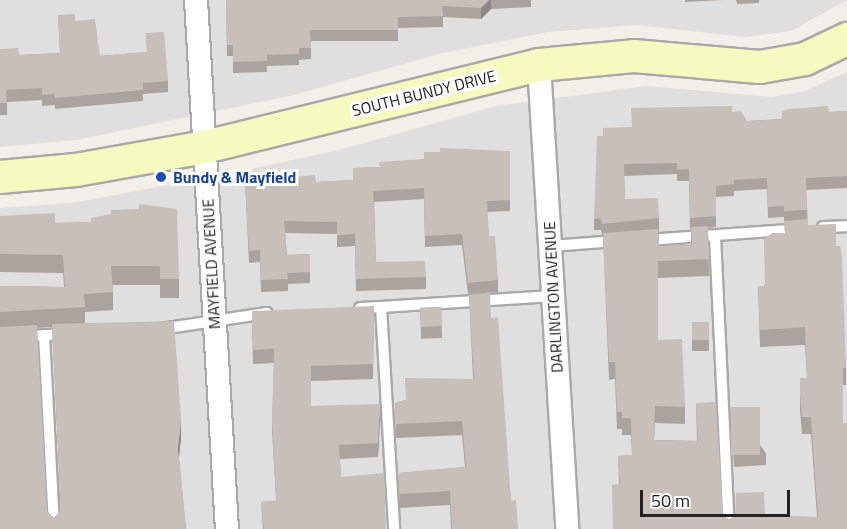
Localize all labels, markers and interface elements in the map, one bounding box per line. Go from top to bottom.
street label: SOUTH BUNDY DRIVE [350,66,498,120]
place label: Bundy & Mayfield [173,167,296,187]
marker: Bundy & Mayfield [154,170,168,184]
street label: MAYFIELD AVENUE [198,198,224,330]
street label: DARLINGTON AVENUE [539,221,567,373]
scale bar [643,478,793,516]
text: 50 m [651,487,690,514]

